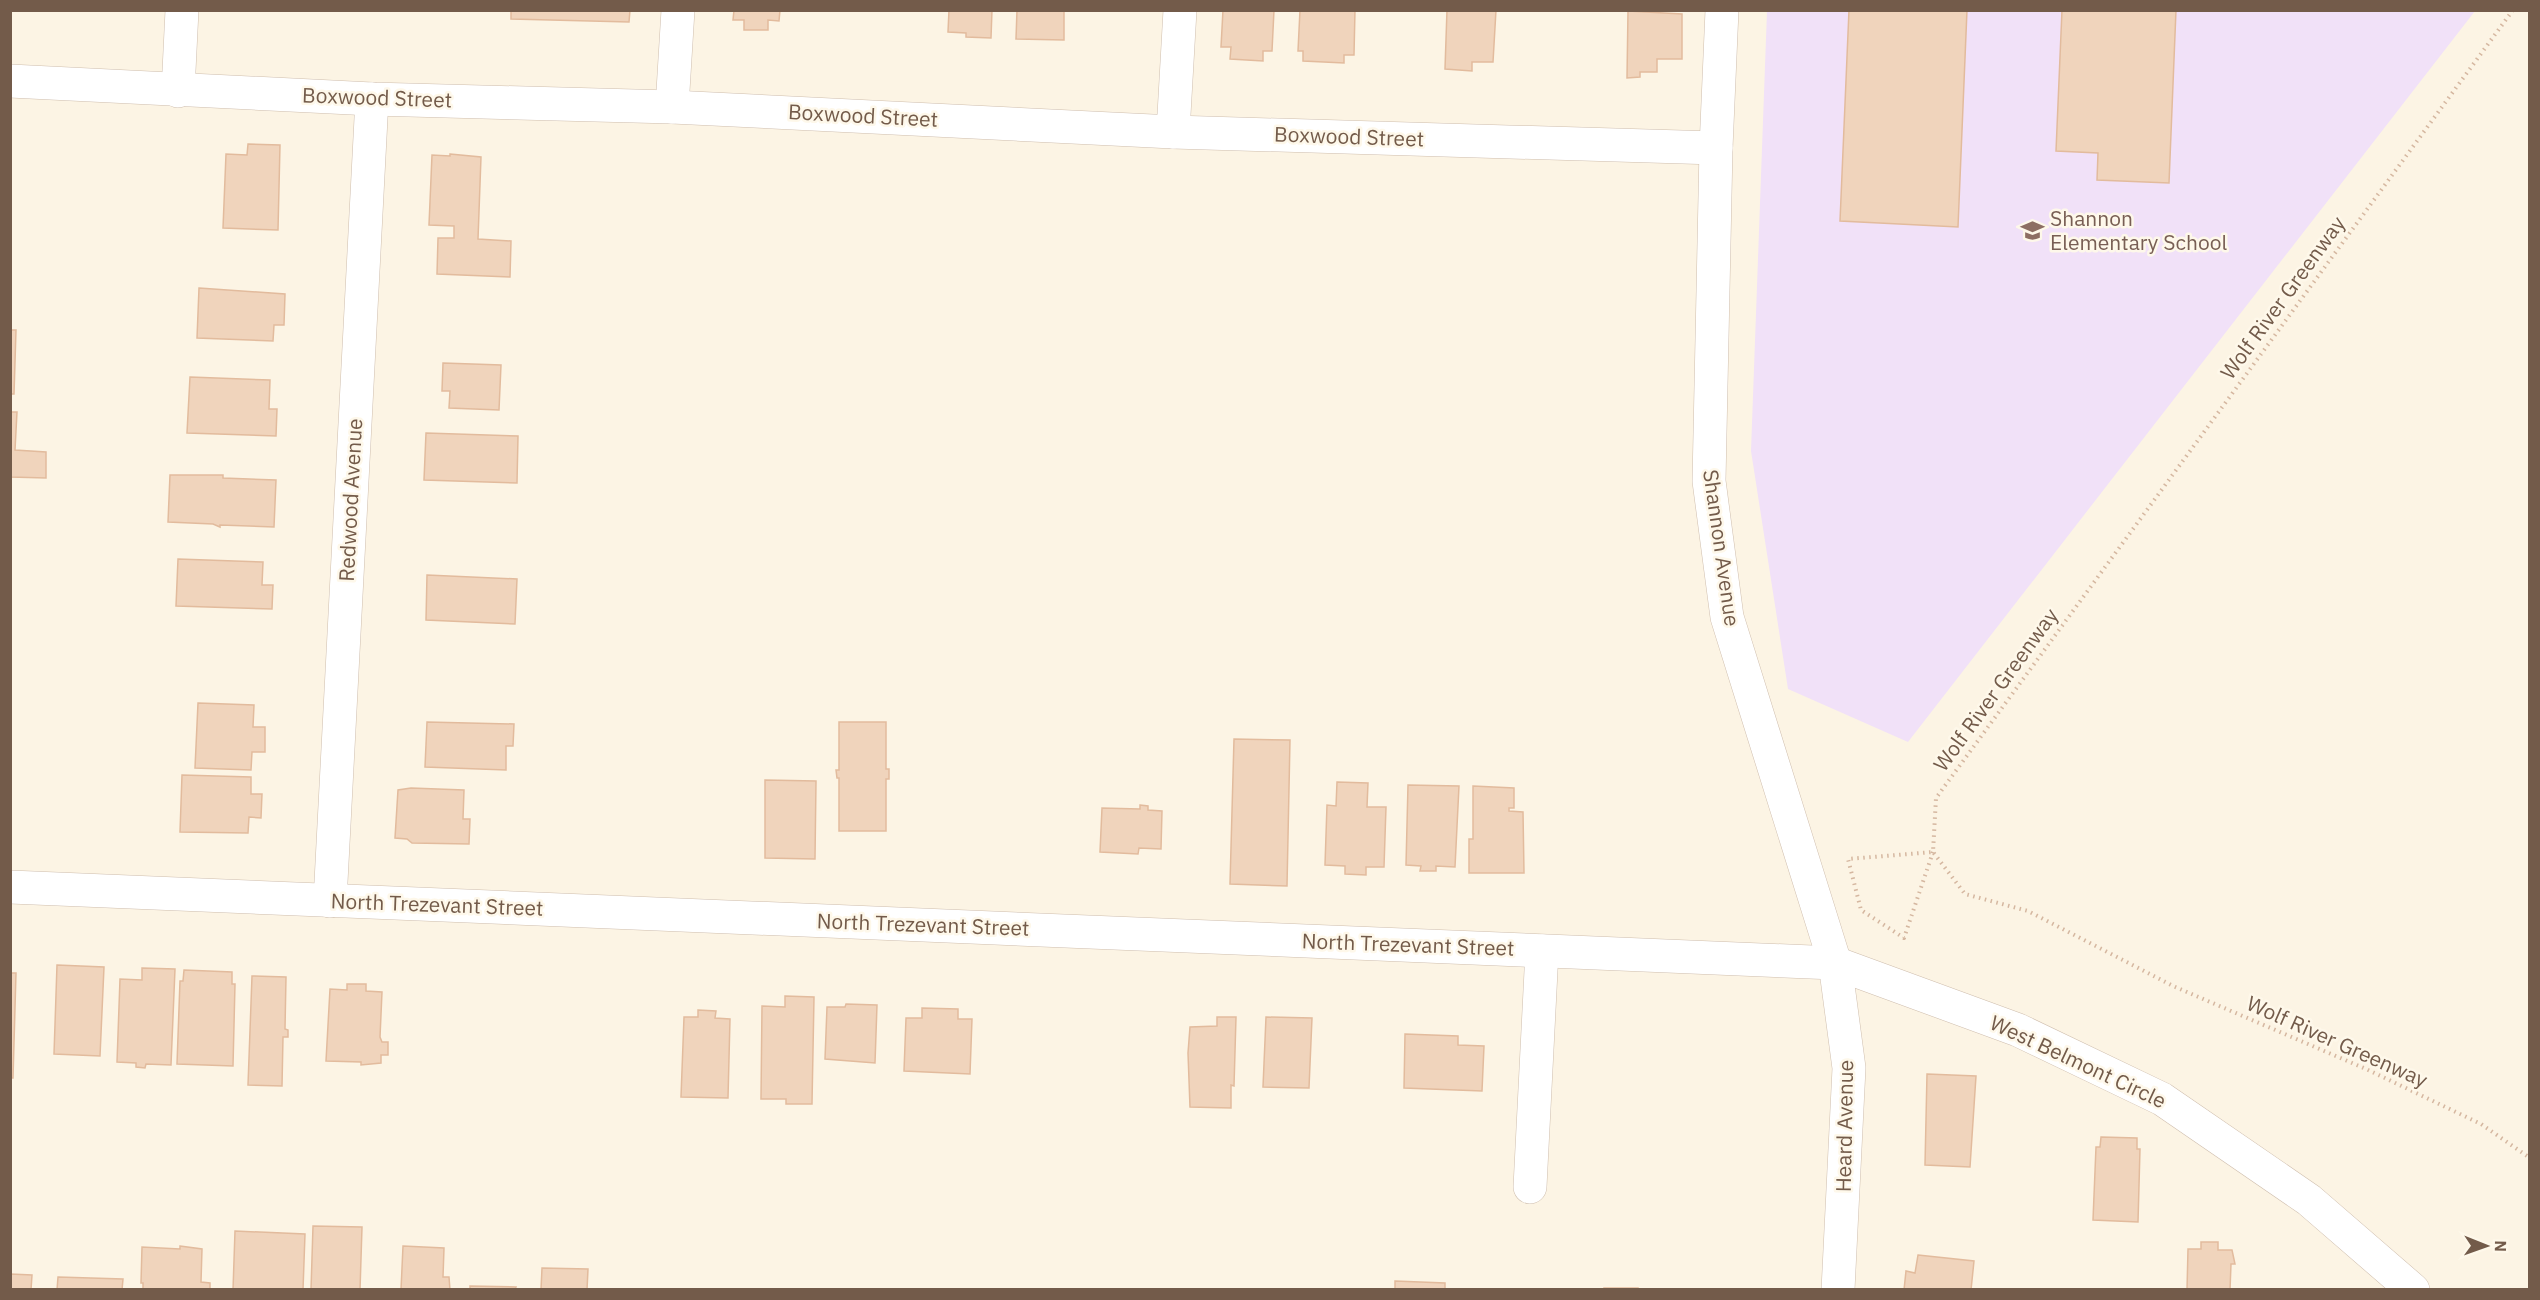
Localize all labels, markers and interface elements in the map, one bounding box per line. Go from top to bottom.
street label: Boxwood Street [302,80,453,114]
street label: Boxwood Street [787,97,939,133]
street label: Boxwood Street [1274,119,1425,153]
place label: Shannon Elementary School [2050,204,2227,256]
street label: Wolf River Greenway [2213,210,2351,385]
school or university icon: Shannon Elementary School [2019,218,2045,244]
street label: Redwood Avenue [332,418,368,582]
street label: Shannon Avenue [1697,468,1747,628]
street label: Wolf River Greenway [1926,602,2064,777]
street label: North Trezevant Street [330,886,544,922]
street label: North Trezevant Street [816,906,1030,942]
street label: North Trezevant Street [1301,926,1515,962]
street label: Wolf River Greenway [2243,989,2433,1094]
street label: West Belmont Circle [1986,1008,2171,1114]
street label: Heard Avenue [1829,1060,1859,1192]
north arrow [2456,1216,2516,1276]
text: N [2491,1240,2511,1252]

